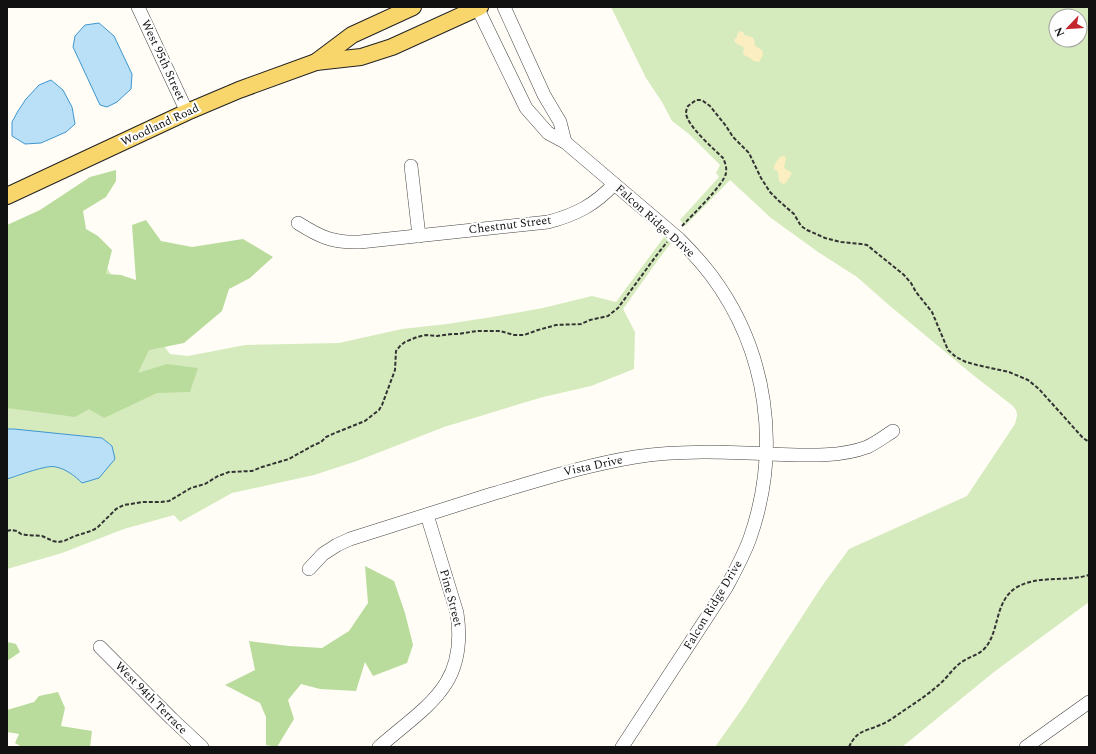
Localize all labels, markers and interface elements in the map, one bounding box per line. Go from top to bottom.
north arrow [1048,8,1088,48]
street label: West 95th Street [136,16,190,104]
text: N [1050,24,1069,40]
street label: Woodland Road [118,98,203,151]
street label: Falcon Ridge Drive [611,180,699,262]
street label: Chestnut Street [467,210,553,240]
street label: Vista Drive [562,450,625,482]
street label: Falcon Ridge Drive [679,556,747,653]
street label: Pine Street [434,567,468,629]
street label: West 94th Terrace [110,657,192,739]

